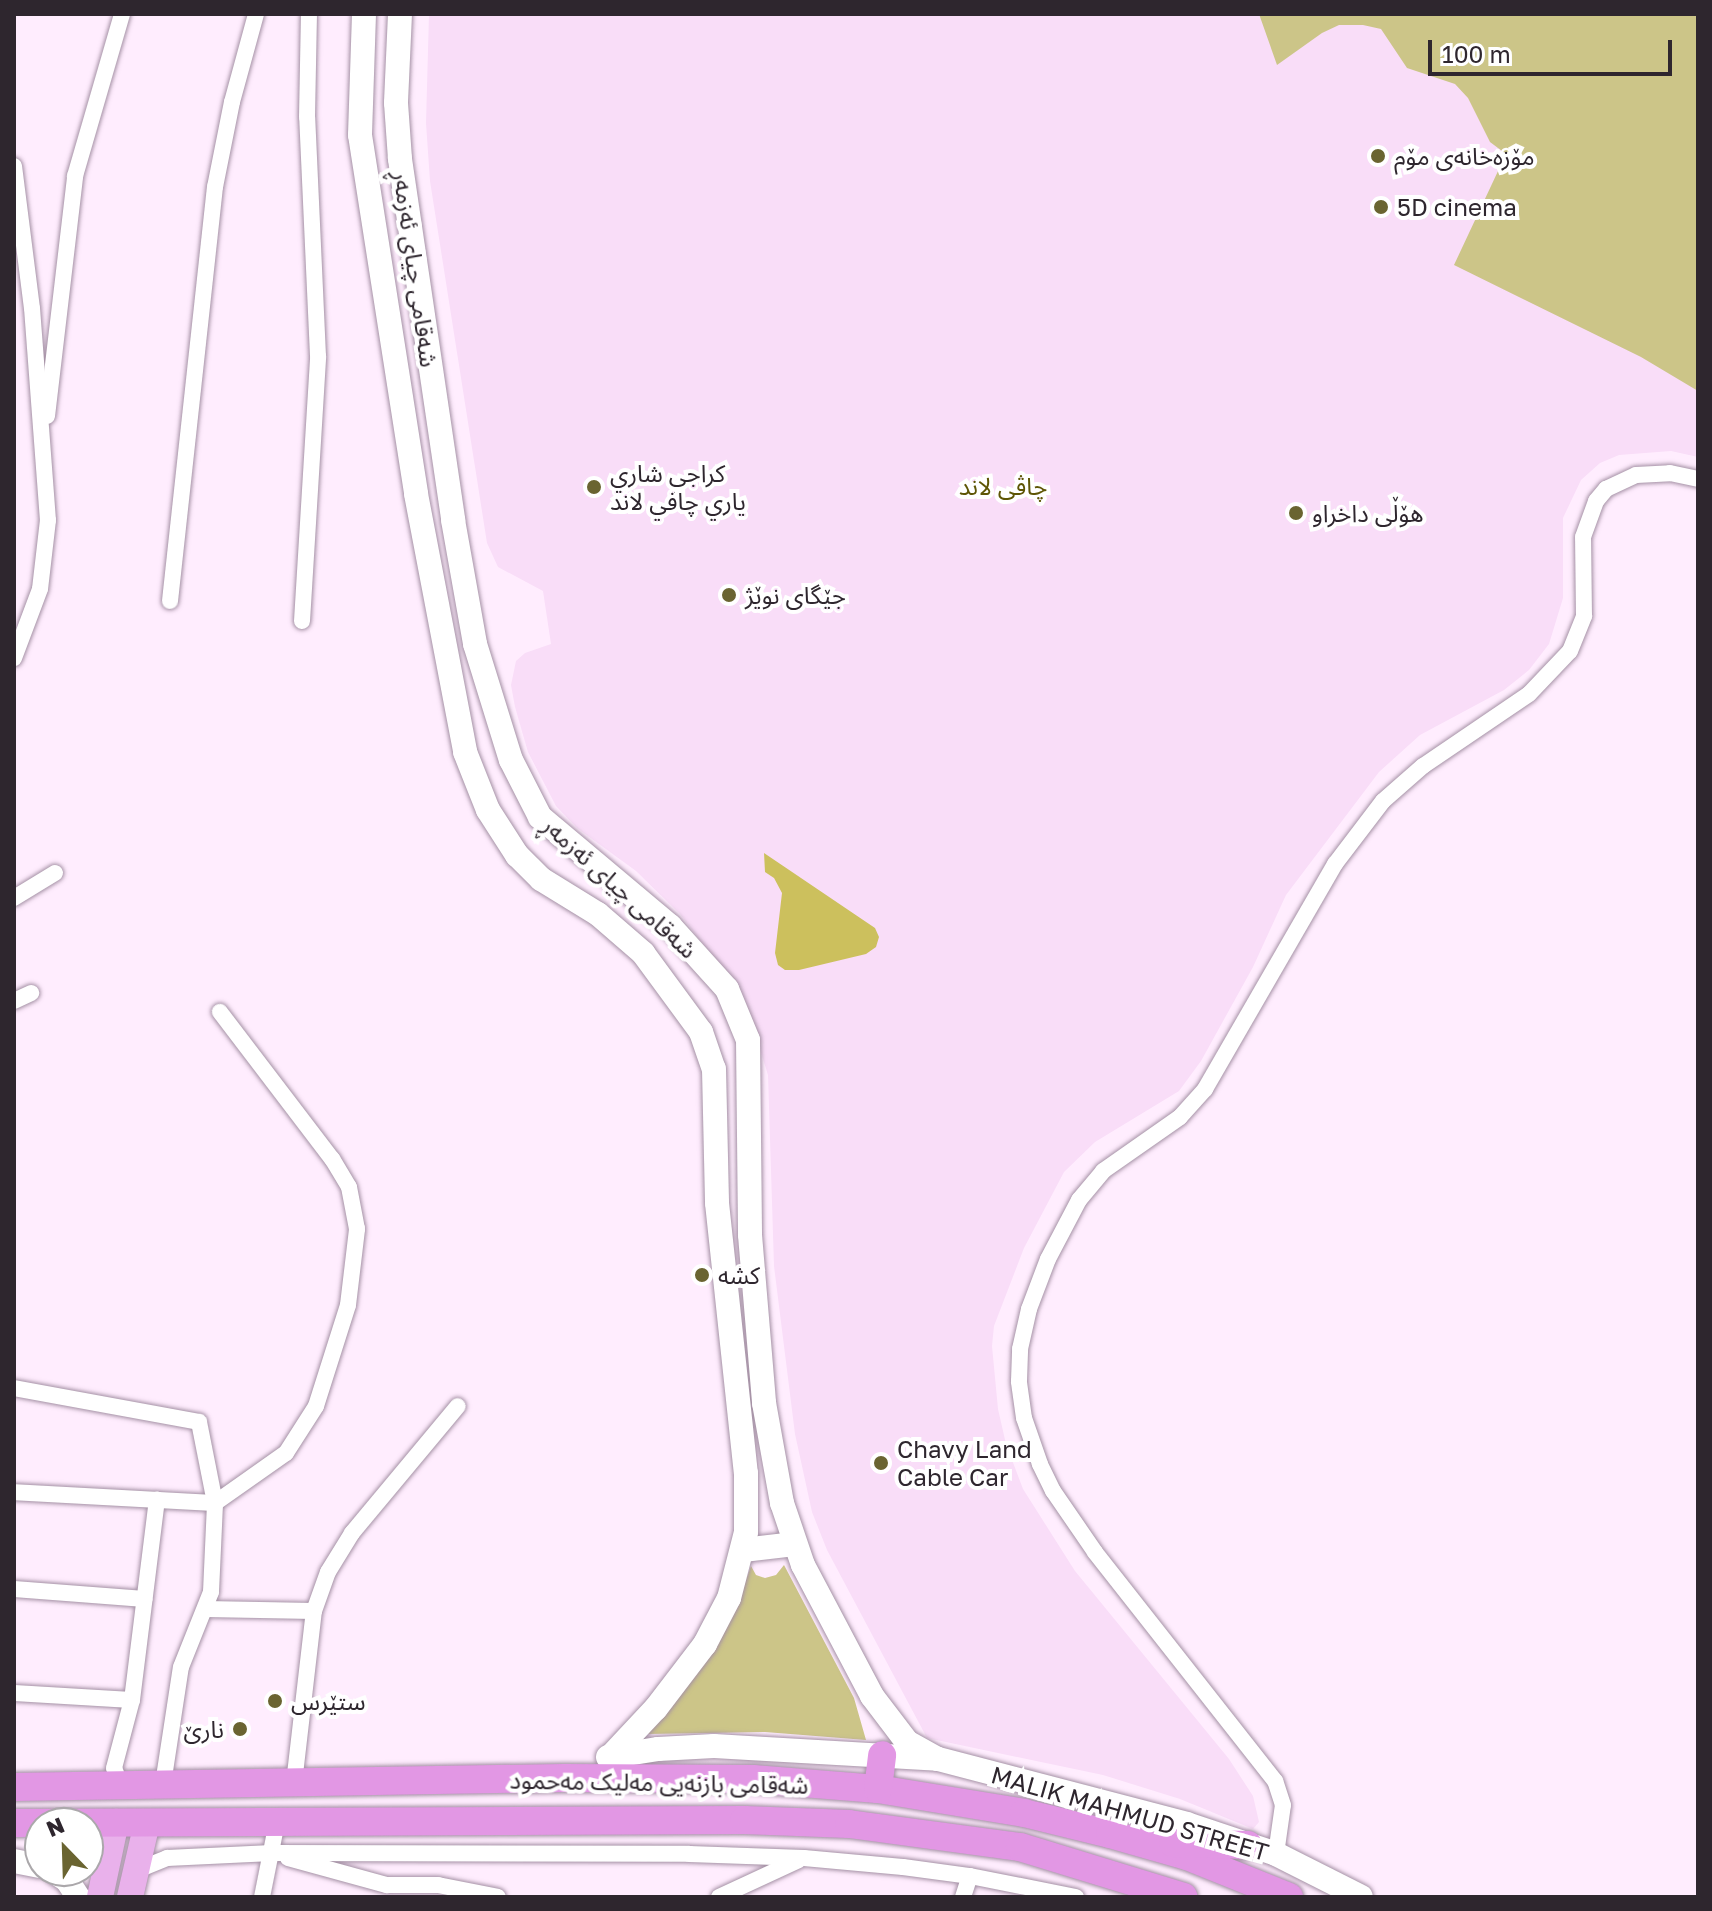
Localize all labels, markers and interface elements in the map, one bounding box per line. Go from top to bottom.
scale bar [1432,24,1676,74]
text: 100 m [1442,39,1511,68]
place label: مۆزەخانەی مۆم [1394,142,1535,170]
marker: مۆزەخانەی مۆم [1369,147,1387,165]
street label: شەقامی چیای ئەزمەڕ [388,169,444,369]
place label: 5D cinema [1397,193,1517,221]
marker: 5D cinema [1372,198,1390,216]
place label: كراجي شاري ياري چافي لاند [610,459,746,515]
park label: چاڤی لاند [959,472,1047,500]
marker: كراجي شاري ياري چافي لاند [585,478,603,496]
place label: هۆڵی داخراو [1312,499,1424,527]
marker: هۆڵی داخراو [1287,504,1305,522]
place label: جێگای نوێژ [745,581,846,609]
marker: جێگای نوێژ [720,586,738,604]
street label: شەقامی چیای ئەزمەڕ [537,810,703,964]
place label: كشه [718,1261,760,1289]
marker: كشه [693,1266,711,1284]
place label: Chavy Land Cable Car [897,1435,1032,1491]
marker: Chavy Land Cable Car [872,1454,890,1472]
place label: ستێرس [291,1687,366,1715]
marker: ستێرس [266,1692,284,1710]
place label: نارێ [184,1715,224,1743]
marker: نارێ [231,1720,249,1738]
street label: MALIK MAHMUD STREET [988,1760,1272,1866]
street label: شەقامی بازنەیی مەلیک مەحمود [509,1765,809,1799]
north arrow [24,1807,104,1887]
text: N [42,1811,68,1842]

